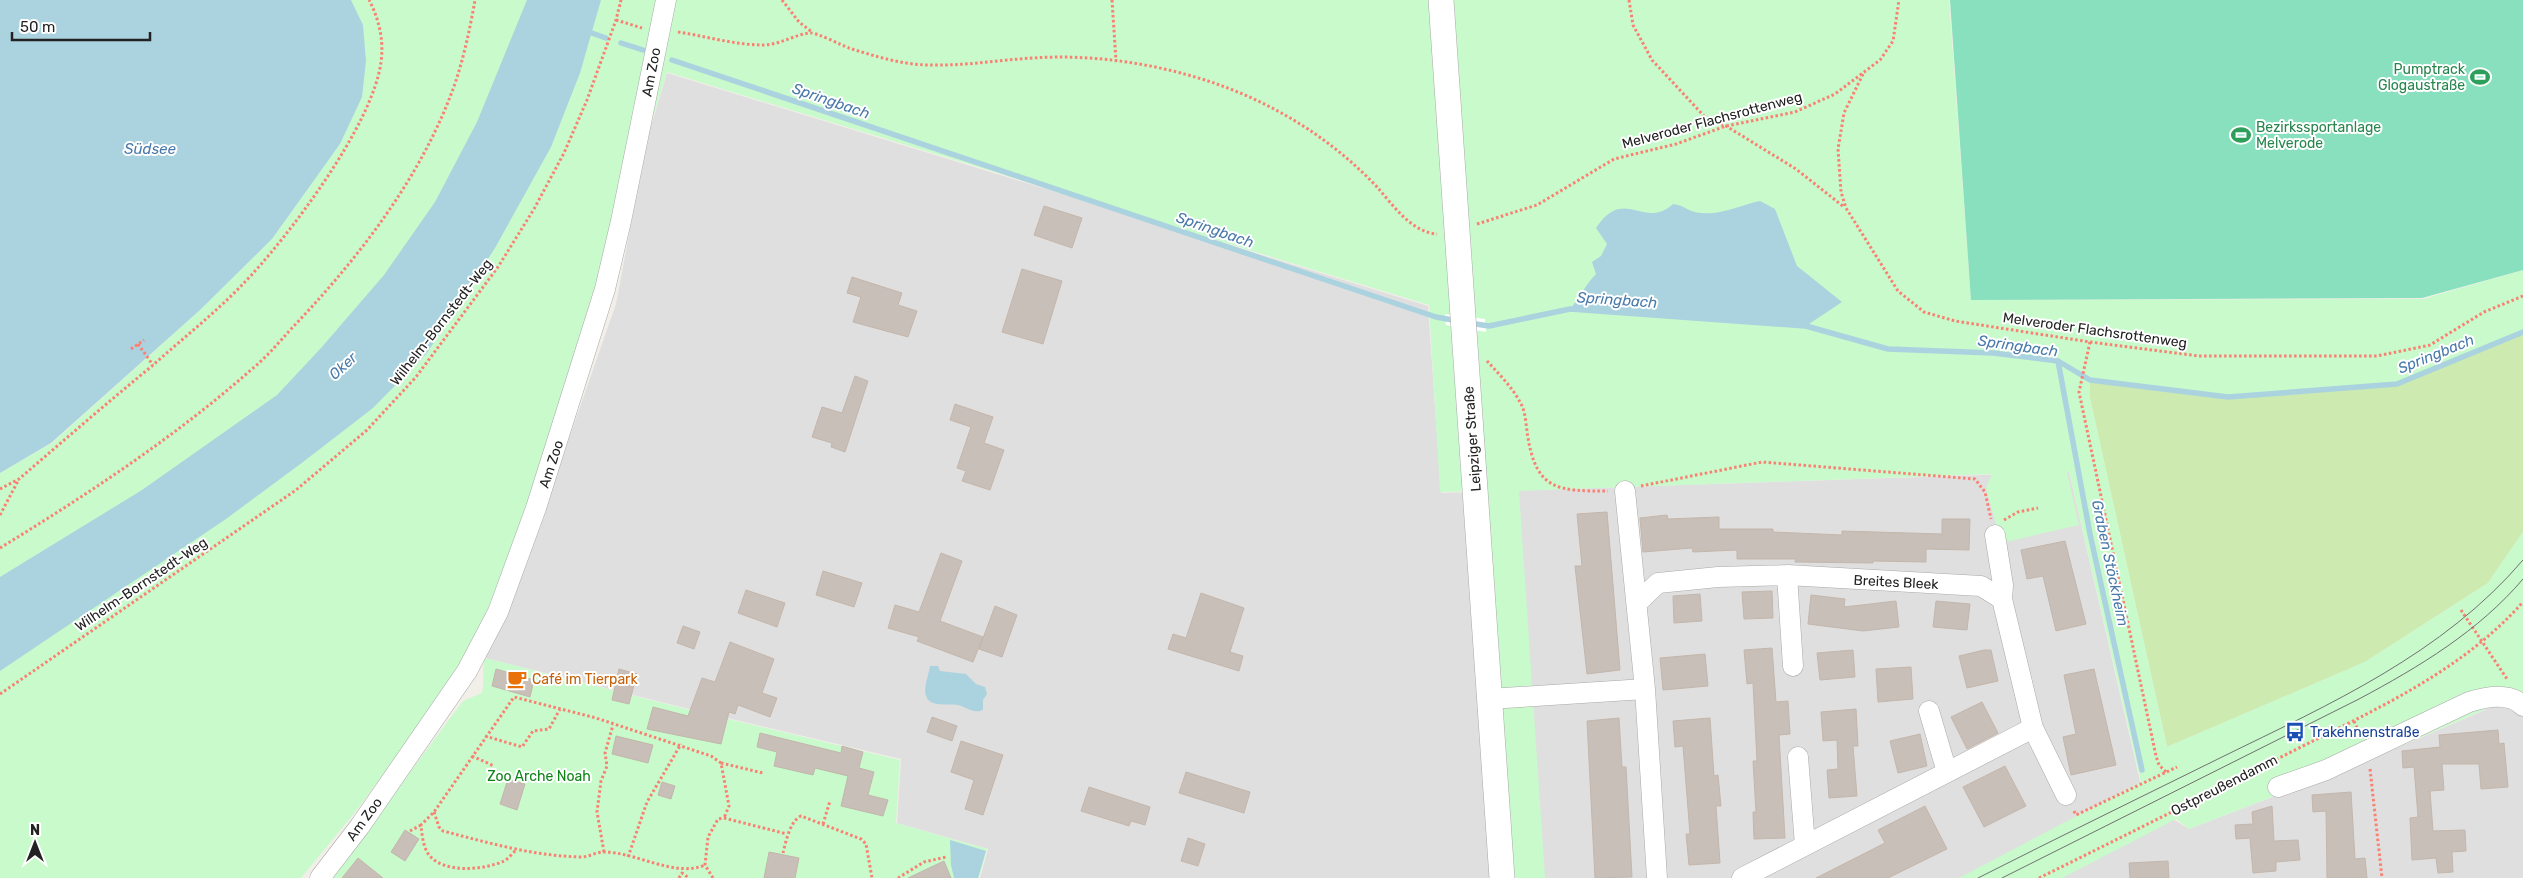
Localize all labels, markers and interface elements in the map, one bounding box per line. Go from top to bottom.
scale bar [12,10,150,42]
text: 50 m [20,18,55,36]
street label: Am Zoo [638,46,665,98]
place label: Pumptrack Glogaustraße [2378,61,2466,94]
sports icon: Pumptrack Glogaustraße [2469,66,2491,88]
water label: Springbach [790,79,872,123]
street label: Melveroder Flachsrottenweg [1620,88,1804,153]
place label: Bezirkssportanlage Melverode [2256,119,2381,152]
sports icon: Bezirkssportanlage Melverode [2230,124,2252,146]
water label: Südsee [124,140,176,158]
water label: Springbach [1174,208,1256,252]
street label: Wilhelm-Bornstedt-Weg [387,256,496,389]
water label: Springbach [1576,288,1658,312]
street label: Melveroder Flachsrottenweg [2002,309,2188,352]
water label: Springbach [1977,331,2059,361]
water label: Springbach [2395,331,2477,377]
water label: Oker [325,348,362,383]
street label: Leipziger Straße [1460,386,1485,492]
street label: Am Zoo [536,438,567,490]
water label: Graben Stöckheim [2088,498,2132,628]
street label: Wilhelm-Bornstedt-Weg [72,534,211,635]
street label: Breites Bleek [1853,572,1940,593]
cafe icon: Café im Tierpark [506,668,528,690]
place label: Café im Tierpark [532,671,638,688]
bus stop icon: Trakehnenstraße [2284,721,2306,743]
place label: Trakehnenstraße [2310,724,2420,741]
street label: Ostpreußendamm [2168,751,2280,820]
park label: Zoo Arche Noah [487,768,591,785]
street label: Am Zoo [343,794,386,844]
north arrow [10,818,60,868]
text: N [30,822,40,839]

